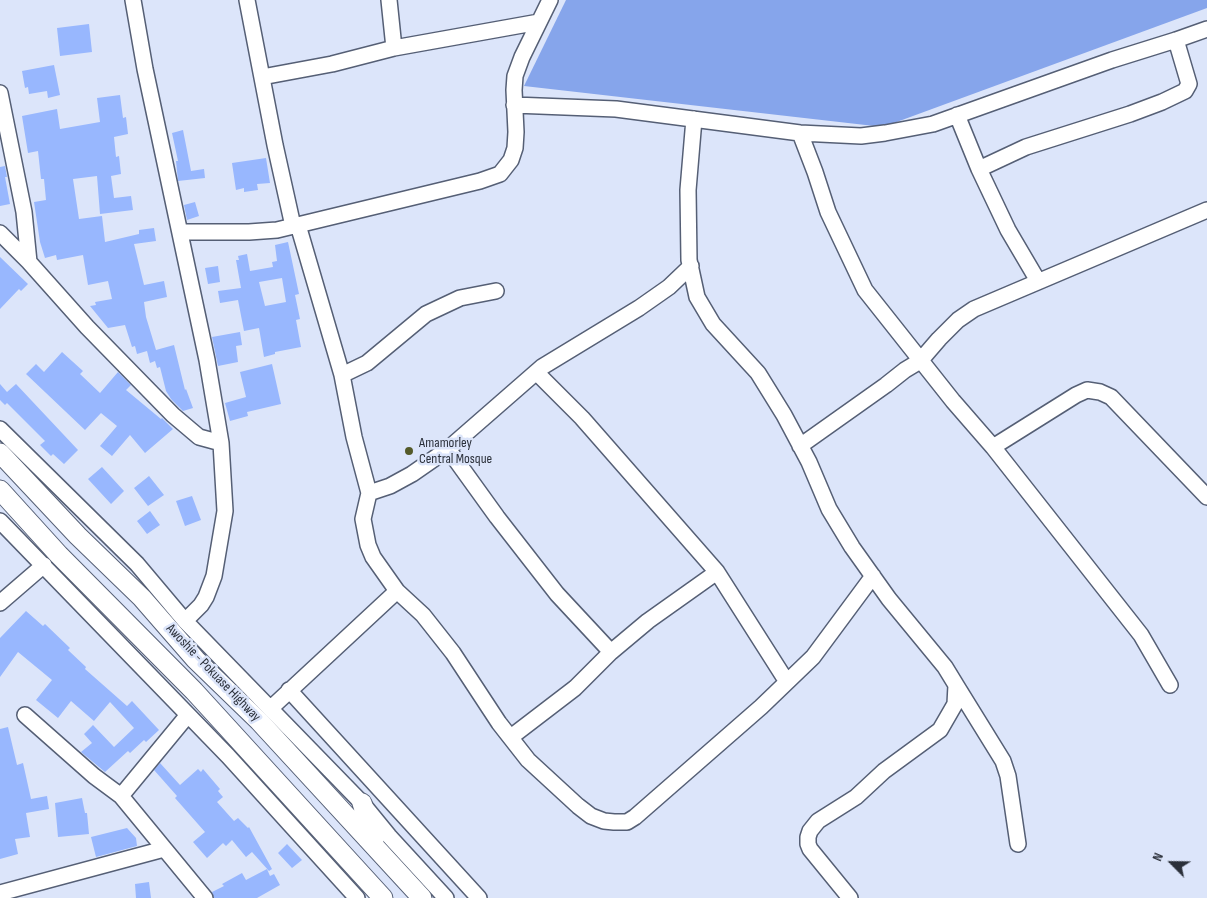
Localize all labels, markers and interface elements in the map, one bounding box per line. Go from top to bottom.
place label: Amamorley Central Mosque [419,435,492,468]
marker: Amamorley Central Mosque [403,445,415,457]
street label: Awoshie - Pokuase Highway [162,621,264,725]
north arrow [1147,838,1197,888]
text: N [1148,850,1167,864]

